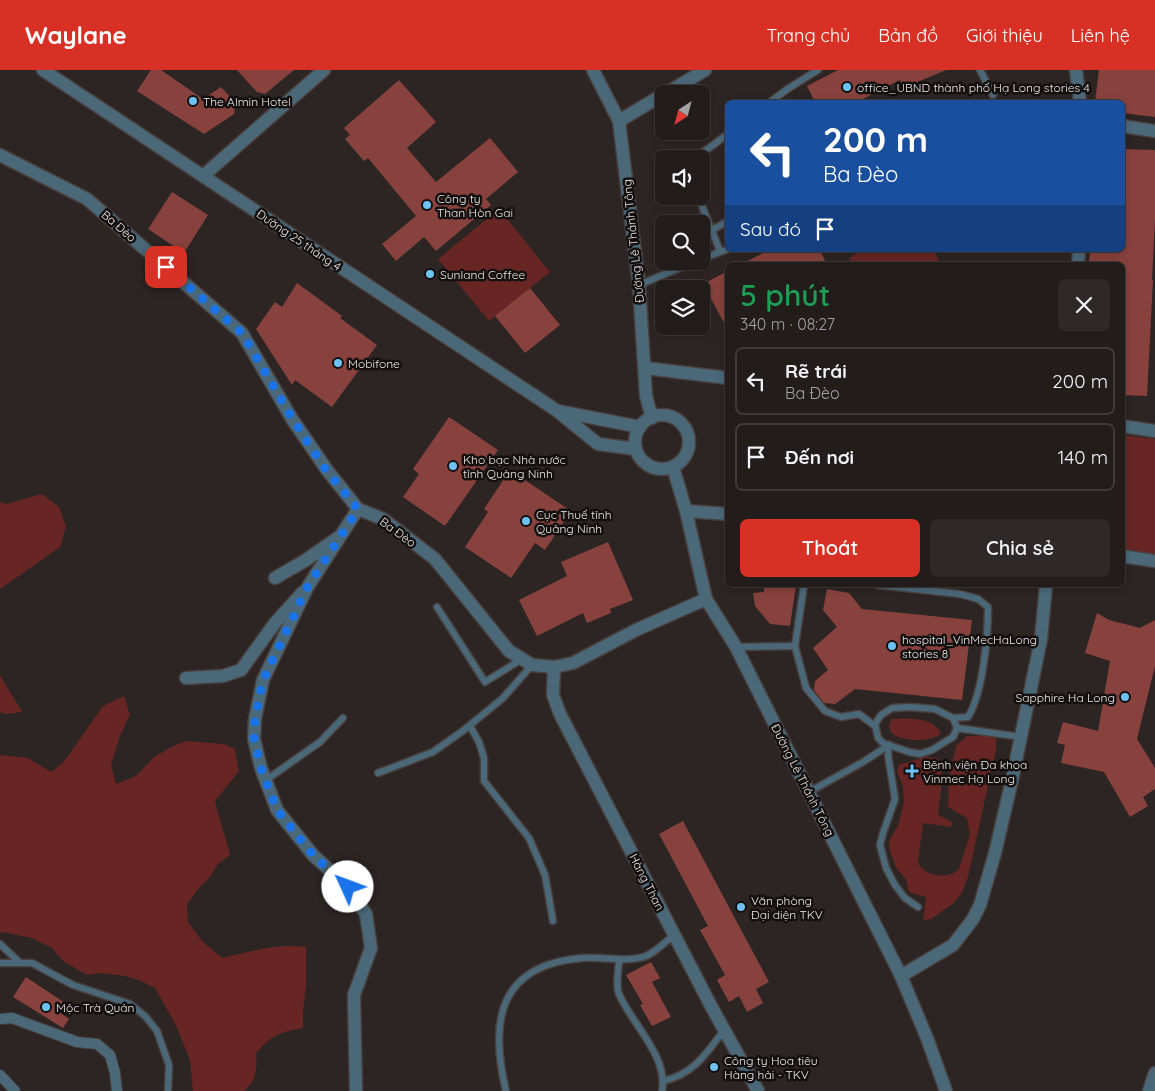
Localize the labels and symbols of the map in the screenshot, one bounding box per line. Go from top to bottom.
place label: office_UBND thành phố Hạ Long stories 4 [857,80,1090,95]
marker: office_UBND thành phố Hạ Long stories 4 [841,81,853,93]
north arrow [655,85,710,140]
place label: The Almin Hotel [203,94,291,109]
marker: The Almin Hotel [187,95,199,107]
street label: Đường Lê Thánh Tông [619,178,647,304]
place label: Công ty Than Hòn Gai [437,191,513,220]
marker: Công ty Than Hòn Gai [421,199,433,211]
street label: Đường 25 tháng 4 [254,206,344,274]
street label: Ba Đèo [99,207,139,245]
pin [145,246,187,288]
place label: Sunland Coffee [440,267,526,282]
marker: Sunland Coffee [424,268,436,280]
place label: Mobifone [348,356,400,371]
marker: Mobifone [332,357,344,369]
place label: Kho bạc Nhà nước tỉnh Quảng Ninh [463,452,566,481]
marker: Kho bạc Nhà nước tỉnh Quảng Ninh [447,460,459,472]
place label: Cục Thuế tỉnh Quảng Ninh [536,507,612,536]
street label: Ba Đèo [377,514,419,550]
marker: Cục Thuế tỉnh Quảng Ninh [520,515,532,527]
place label: hospital_VinMecHaLong stories 8 [902,632,1037,661]
marker: hospital_VinMecHaLong stories 8 [886,640,898,652]
place label: Sapphire Ha Long [1015,690,1115,705]
marker: Sapphire Ha Long [1119,691,1131,703]
street label: Đường Lê Thánh Tông [768,721,838,839]
place label: Bệnh viện Đa khoa Vinmec Hạ Long [923,757,1027,786]
marker: Bệnh viện Đa khoa Vinmec Hạ Long [905,764,919,778]
street label: Hàng Than [626,851,668,913]
position arrow [321,860,373,912]
place label: Văn phòng Đại diện TKV [751,893,823,922]
marker: Văn phòng Đại diện TKV [735,901,747,913]
place label: Mộc Trà Quán [56,1000,135,1015]
marker: Mộc Trà Quán [40,1001,52,1013]
place label: Công ty Hoa tiêu Hàng hải - TKV [724,1053,818,1082]
marker: Công ty Hoa tiêu Hàng hải - TKV [708,1061,720,1073]

